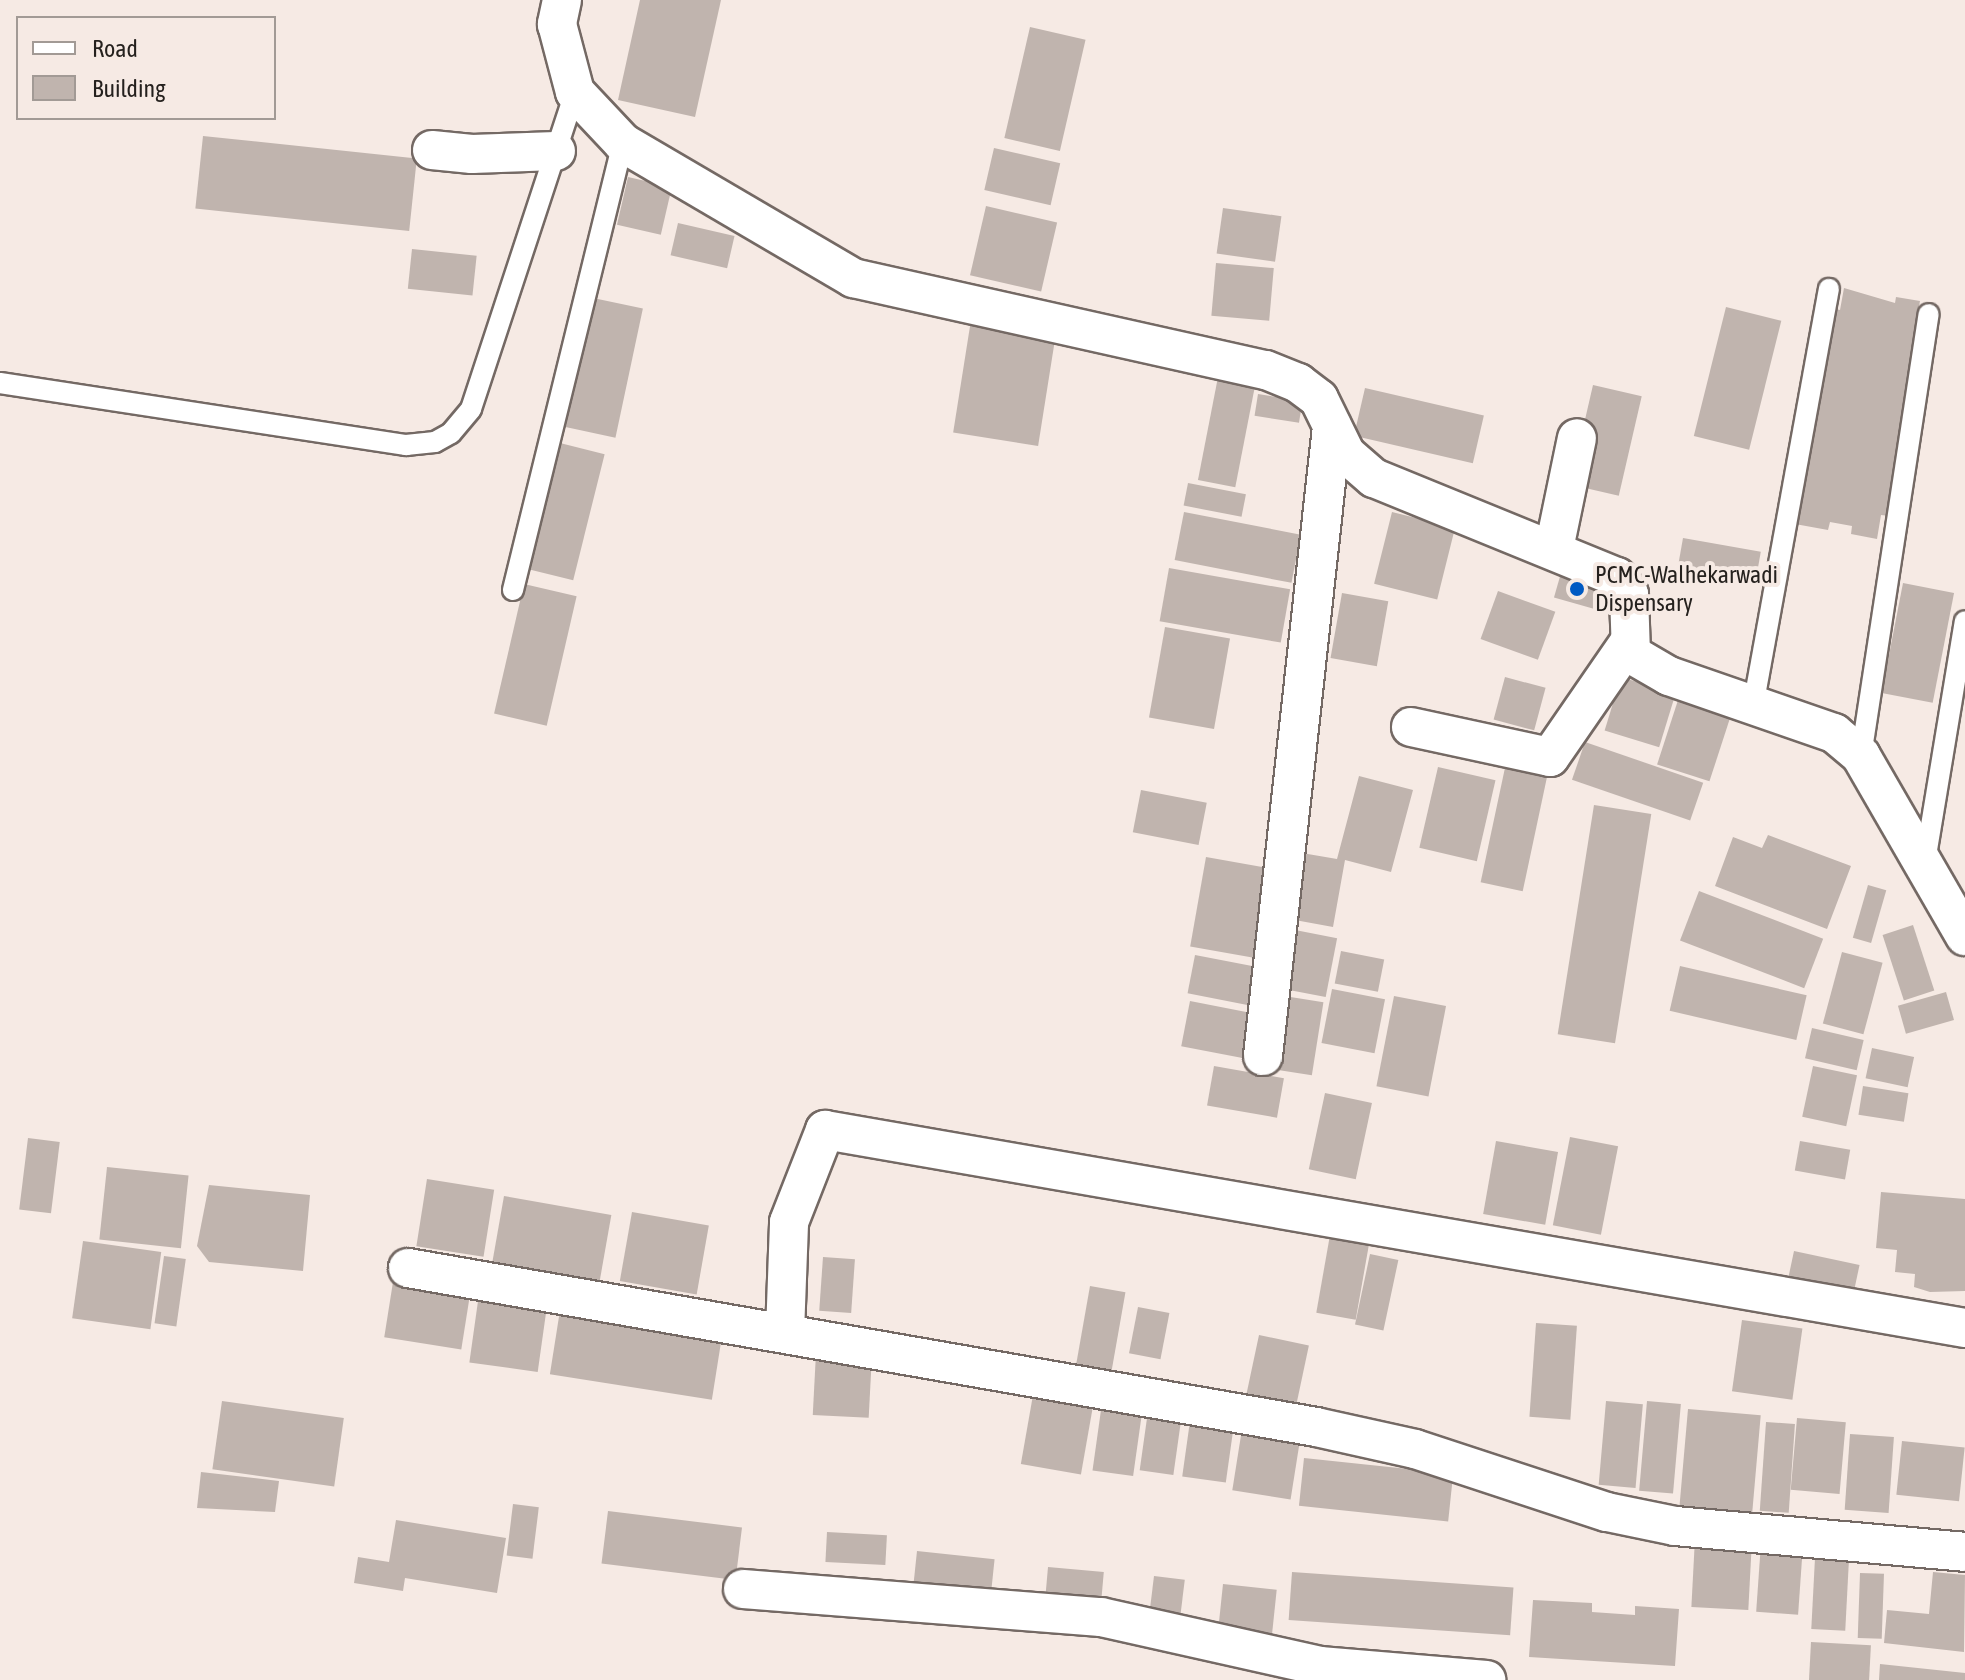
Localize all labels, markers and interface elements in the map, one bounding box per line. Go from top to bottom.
legend [16,16,276,120]
text: Road [92,35,138,62]
text: Building [92,75,165,102]
place label: PCMC-Walhekarwadi Dispensary [1595,561,1778,617]
marker: PCMC-Walhekarwadi Dispensary [1566,578,1588,600]

